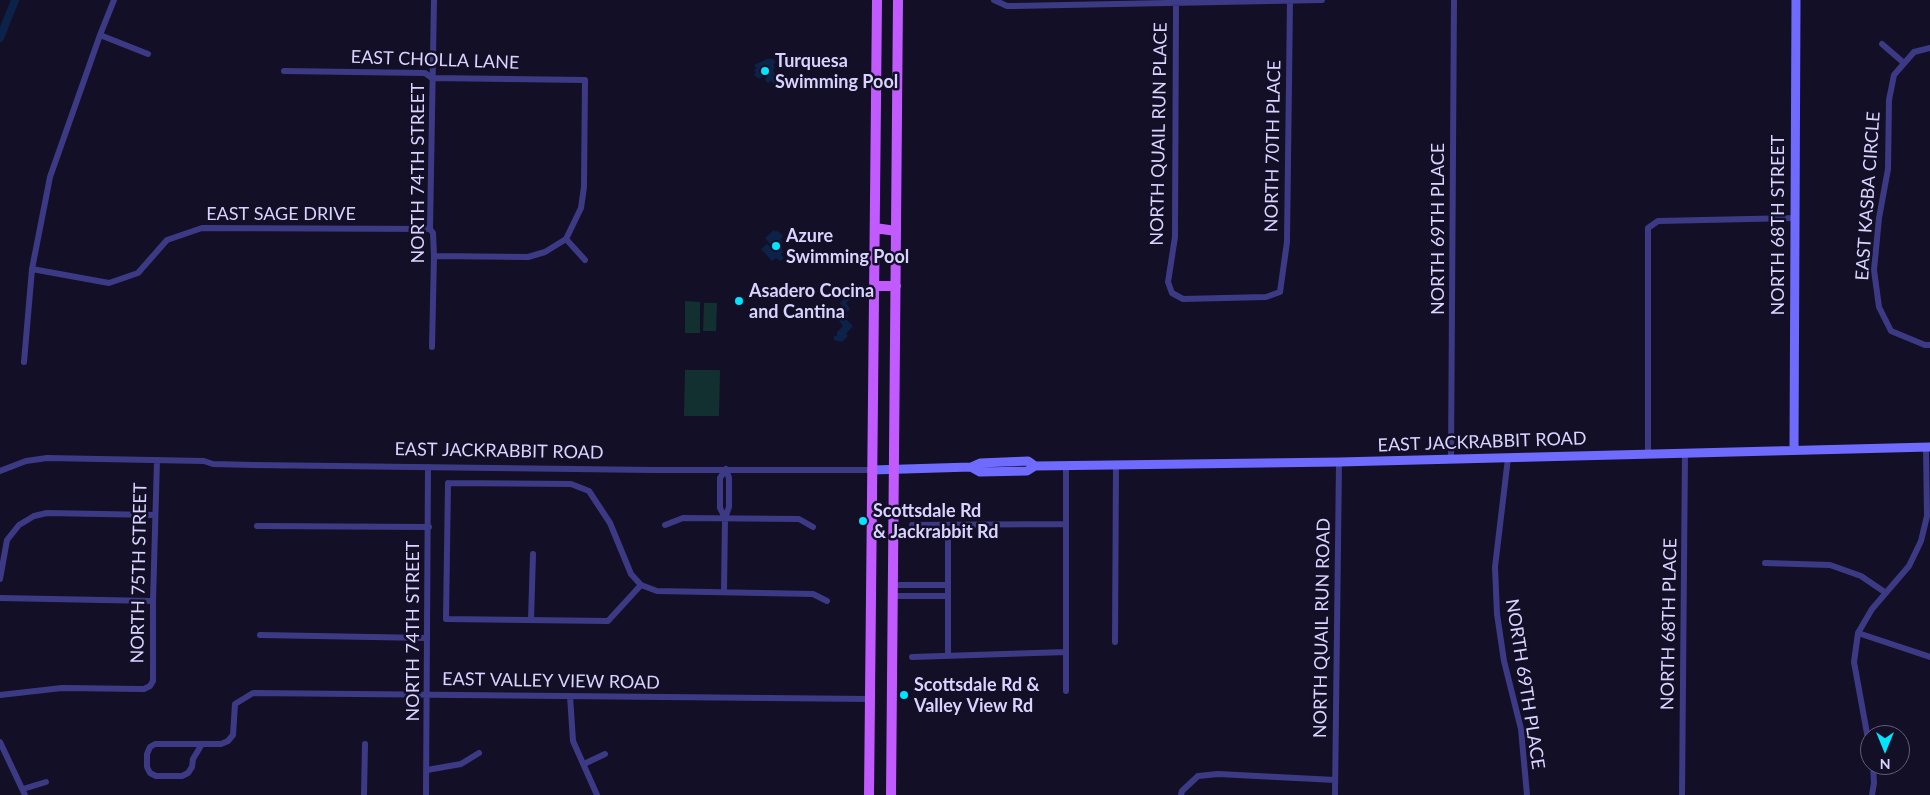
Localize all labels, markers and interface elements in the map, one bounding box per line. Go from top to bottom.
street label: NORTH QUAIL RUN PLACE [1146,22,1172,246]
street label: EAST CHOLLA LANE [350,46,520,74]
place label: Turquesa Swimming Pool [775,50,898,92]
street label: NORTH 70TH PLACE [1261,60,1285,232]
marker: Turquesa Swimming Pool [759,65,771,77]
street label: NORTH 74TH STREET [407,83,429,263]
street label: EAST KASBA CIRCLE [1851,111,1885,281]
street label: NORTH 68TH STREET [1767,135,1789,315]
street label: NORTH 69TH PLACE [1427,143,1449,315]
street label: EAST SAGE DRIVE [206,203,356,225]
place label: Azure Swimming Pool [786,225,909,268]
marker: Azure Swimming Pool [770,240,782,252]
place label: Asadero Cocina and Cantina [749,280,874,322]
marker: Asadero Cocina and Cantina [733,295,745,307]
street label: EAST JACKRABBIT ROAD [1377,428,1587,456]
street label: EAST JACKRABBIT ROAD [394,438,604,464]
street label: NORTH 75TH STREET [127,482,151,664]
place label: Scottsdale Rd & Jackrabbit Rd [873,500,998,542]
marker: Scottsdale Rd & Jackrabbit Rd [857,515,869,527]
street label: NORTH QUAIL RUN ROAD [1309,518,1335,738]
street label: NORTH 68TH PLACE [1657,538,1681,710]
street label: NORTH 74TH STREET [402,541,424,721]
street label: NORTH 69TH PLACE [1501,597,1549,771]
street label: EAST VALLEY VIEW ROAD [442,668,660,694]
place label: Scottsdale Rd & Valley View Rd [914,674,1040,716]
marker: Scottsdale Rd & Valley View Rd [898,689,910,701]
north arrow [1860,725,1910,775]
text: N [1880,756,1890,773]

